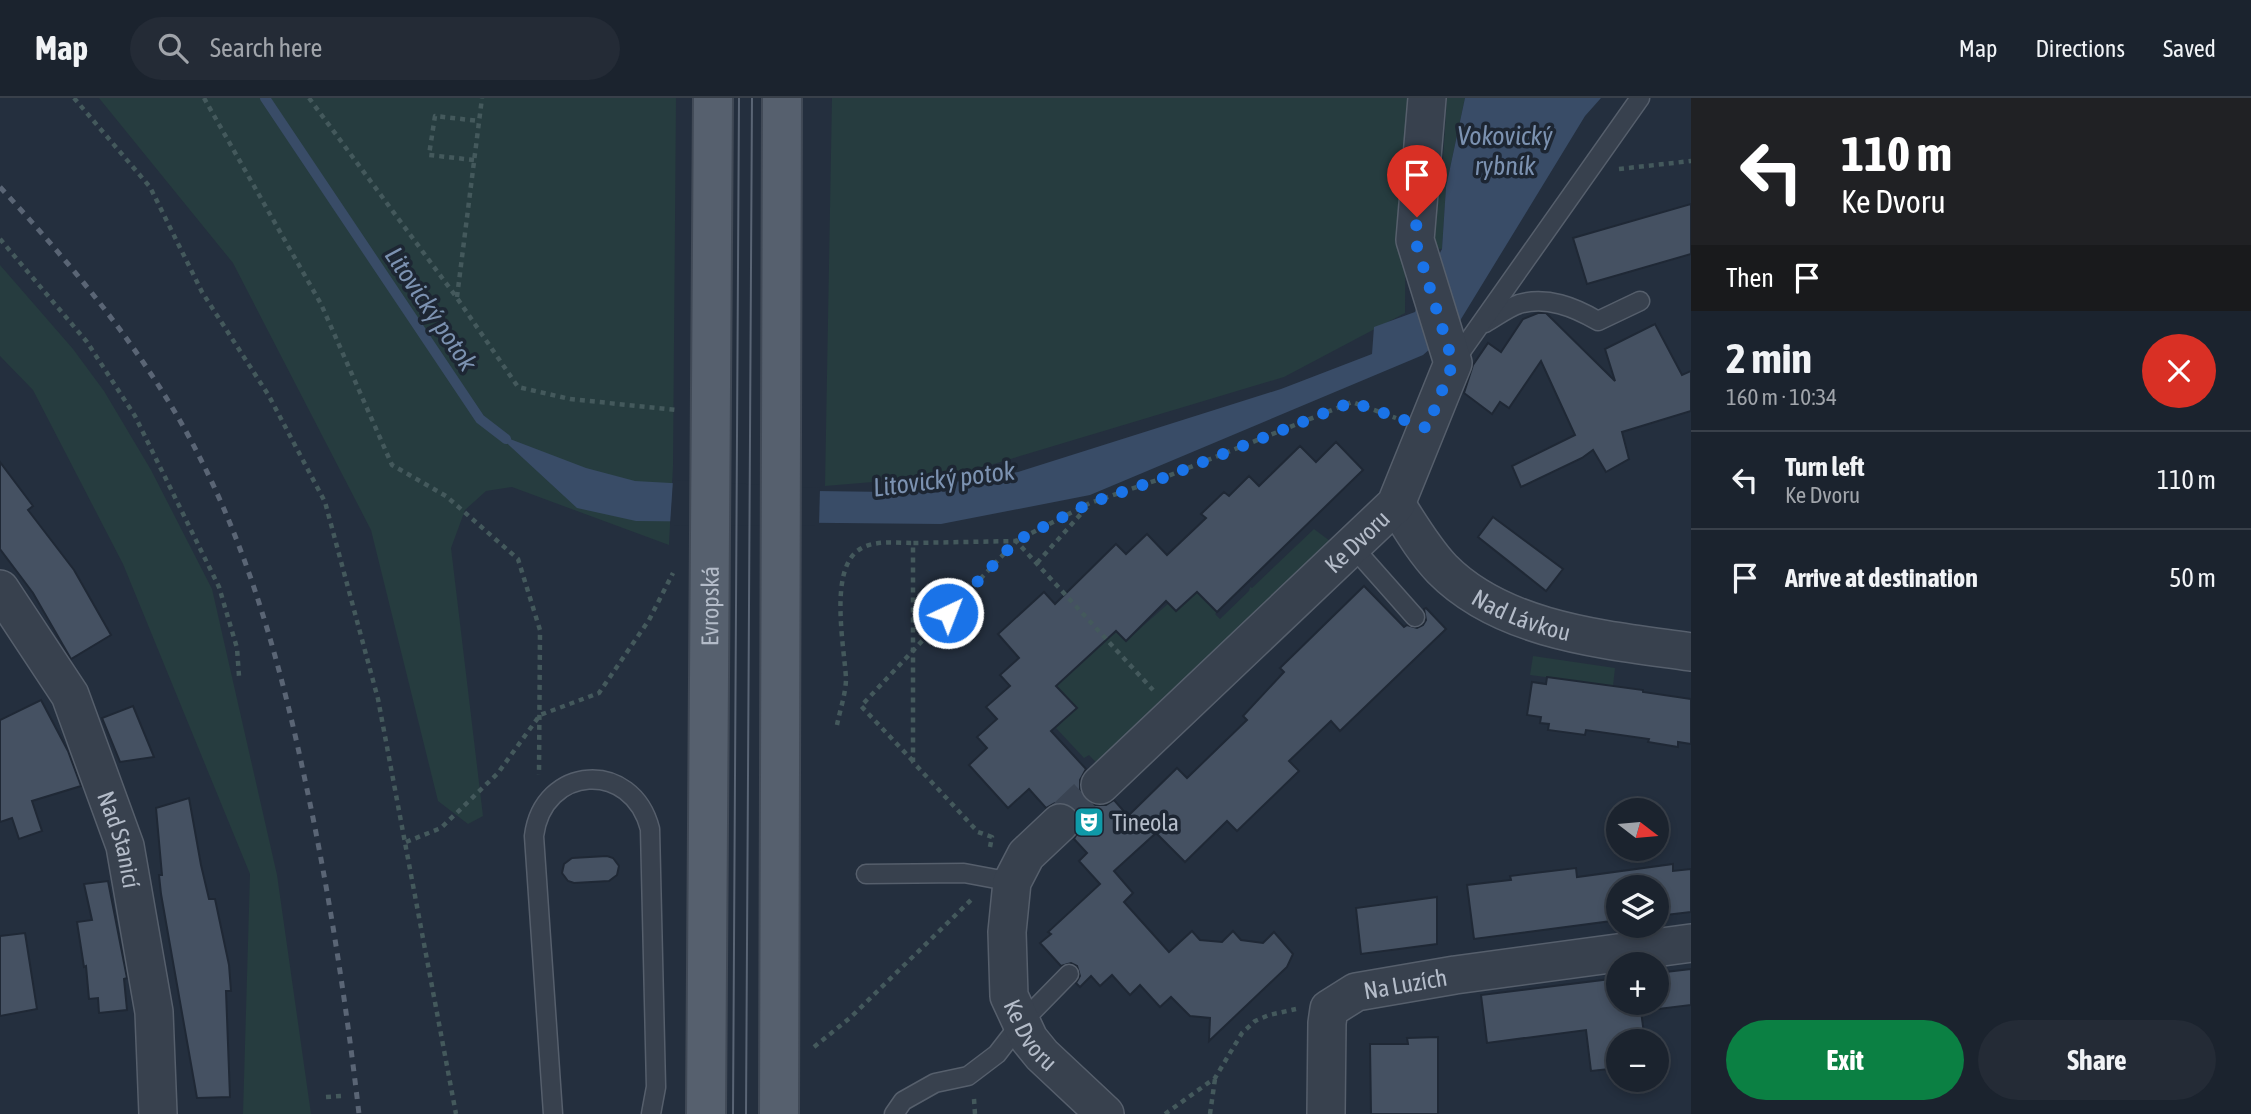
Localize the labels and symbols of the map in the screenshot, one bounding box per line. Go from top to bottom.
water label: Vokovický rybník [1457,121,1553,181]
pin [1387,145,1447,217]
water label: Litovický potok [379,241,484,377]
water label: Litovický potok [871,455,1017,503]
street label: Ke Dvoru [1319,504,1395,578]
street label: Evropská [696,566,723,646]
position arrow [911,576,985,650]
street label: Nad Lávkou [1467,583,1573,646]
street label: Nad Stanicí [93,787,146,890]
north arrow [1606,798,1670,861]
theatre icon: Tineola [1072,805,1106,839]
place label: Tineola [1112,809,1179,836]
street label: Na Luzích [1361,963,1449,1004]
street label: Ke Dvoru [999,995,1063,1076]

